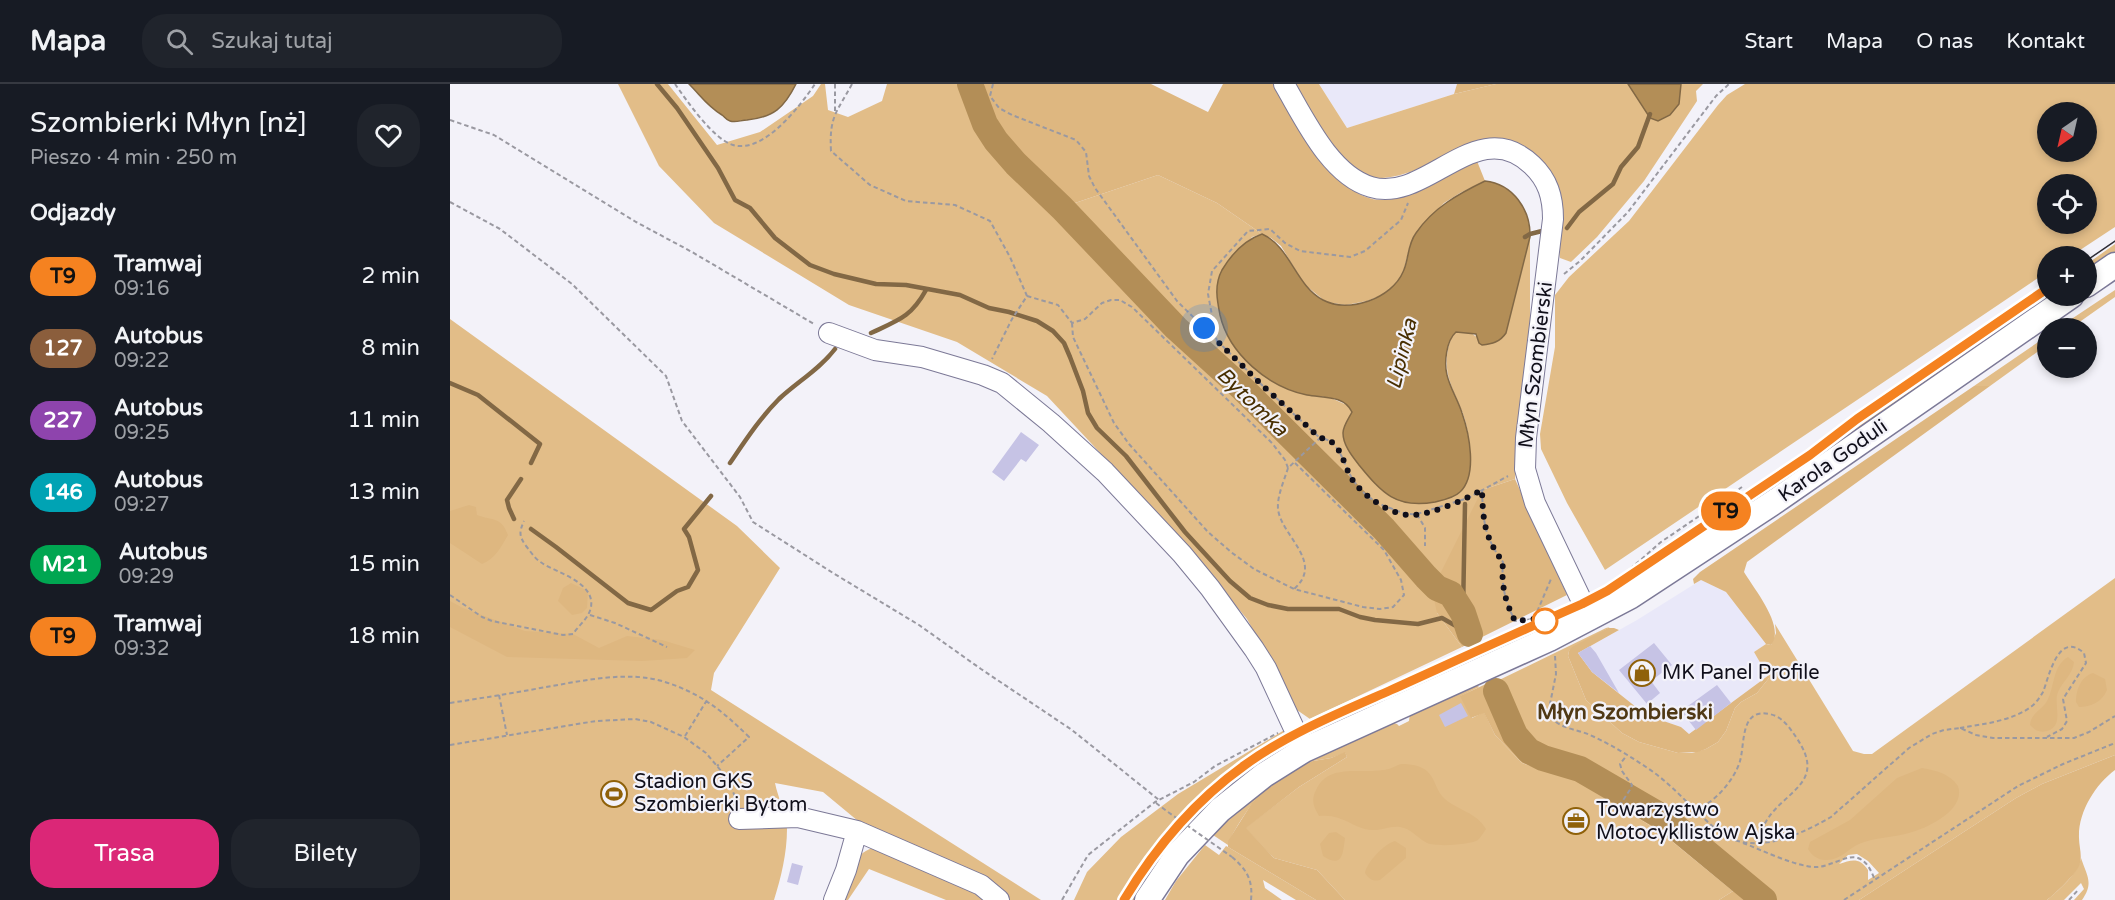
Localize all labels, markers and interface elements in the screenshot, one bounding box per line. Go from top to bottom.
search box [142,14,562,68]
text: Mapa [30,24,106,58]
icon: search [163,25,196,58]
text: Szukaj tutaj [211,28,333,54]
text: Start [1745,29,1793,54]
text: Mapa [1826,29,1883,54]
text: O nas [1916,29,1973,54]
text: Kontakt [2006,29,2085,54]
north arrow [2037,102,2097,162]
map controls [2037,102,2097,378]
button: heart [357,104,420,167]
text: Szombierki Młyn [nż] [30,106,307,140]
text: Pieszo · 4 min · 250 m [30,146,237,170]
button: locate [2037,174,2097,234]
text: Odjazdy [30,200,116,226]
button: + [2037,246,2097,306]
text: Tramwaj [114,251,202,277]
text: 2 min [361,263,420,289]
text: T9 [50,264,76,289]
text: 09:16 [114,277,169,301]
street label: Młyn Szombierski [1514,280,1558,450]
your location [1189,313,1219,343]
water label: Lipinka [1381,315,1423,392]
button: − [2037,318,2097,378]
text: Autobus [114,323,203,349]
text: 8 min [361,335,420,361]
text: 127 [43,336,83,361]
text: 09:22 [114,349,169,373]
water label: Bytomka [1211,362,1294,443]
text: Autobus [114,395,203,421]
text: 11 min [348,407,420,433]
text: 227 [43,408,83,433]
street label: Karola Goduli [1774,415,1892,507]
text: 09:25 [114,421,169,445]
text: Autobus [114,467,203,493]
text: 13 min [348,479,420,505]
text: 146 [43,480,83,505]
line badge: T9 [1699,492,1753,530]
text: 09:27 [114,493,169,517]
text: T9 [1713,499,1739,524]
text: Autobus [119,539,208,565]
text: 15 min [348,551,420,577]
text: M21 [42,552,89,577]
text: 09:29 [119,565,174,589]
unlabelled marker [1532,608,1558,634]
text: Tramwaj [114,611,202,637]
text: 18 min [348,623,420,649]
text: T9 [50,624,76,649]
text: 09:32 [114,637,169,661]
shop icon: MK Panel Profile [1627,658,1657,688]
place label: MK Panel Profile [1662,661,1820,685]
district label: Młyn Szombierski [1537,700,1713,725]
place label: Stadion GKS Szombierki Bytom [634,770,807,817]
sports icon: Stadion GKS Szombierki Bytom [599,779,629,809]
place label: Towarzystwo Motocykllistów Ajska [1596,798,1796,845]
office icon: Towarzystwo Motocykllistów Ajska [1561,806,1591,836]
button: Trasa [30,819,219,888]
button: Bilety [231,819,420,888]

